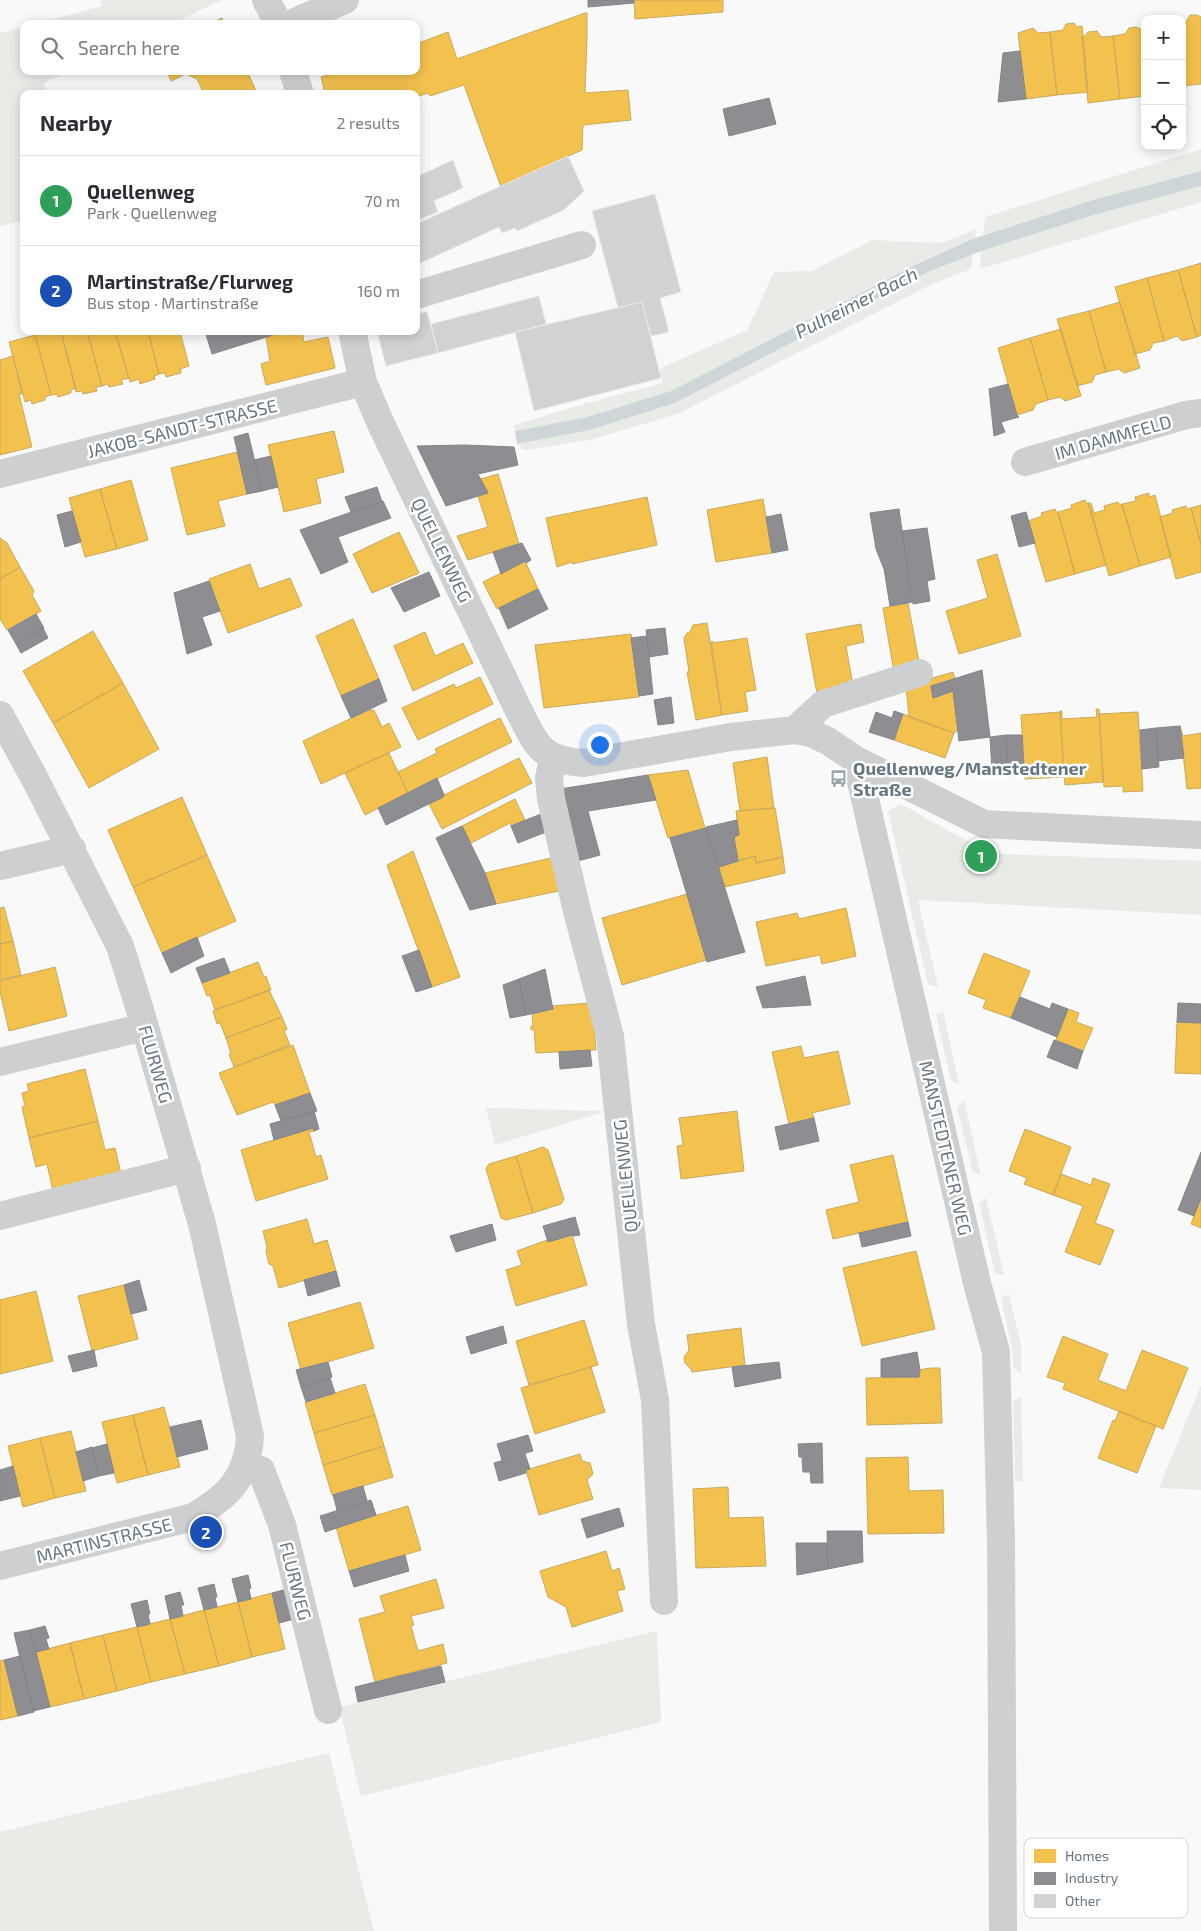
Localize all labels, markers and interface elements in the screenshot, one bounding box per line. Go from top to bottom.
map controls [1141,15,1186,150]
button: + [1141,15,1186,60]
search box [20,20,420,75]
icon: search [38,34,66,62]
text: Search here [78,36,180,59]
button: − [1141,60,1186,105]
button: locate [1141,105,1186,150]
text: Nearby [40,110,112,135]
text: 2 results [337,113,400,132]
text: Quellenweg [87,180,194,203]
text: 1 [53,191,59,210]
text: 70 m [365,191,400,210]
text: Park · Quellenweg [87,203,217,222]
water label: Pulheimer Bach [791,261,921,343]
text: Martinstraße/Flurweg [87,270,293,293]
text: 2 [51,281,61,300]
text: 160 m [357,281,400,300]
text: Bus stop · Martinstraße [87,293,259,312]
street label: JAKOB-SANDT-STRASSE [85,394,279,462]
street label: IM DAMMFELD [1052,410,1174,464]
street label: QUELLENWEG [407,494,477,606]
your location [587,732,613,758]
place label: Quellenweg/Manstedtener Straße [853,757,1087,800]
bus stop icon: Quellenweg/Manstedtener Straße [829,768,849,788]
pin: 1 [965,837,997,875]
street label: FLURWEG [134,1022,178,1106]
street label: MANSTEDTENER WEG [915,1059,977,1237]
street label: QUELLENWEG [608,1118,642,1234]
street label: MARTINSTRASSE [34,1513,174,1567]
pin: 2 [190,1513,222,1551]
street label: FLURWEG [276,1539,316,1623]
legend [1024,1838,1188,1918]
text: Homes [1065,1847,1109,1864]
text: Industry [1065,1869,1119,1886]
text: Other [1065,1892,1101,1909]

